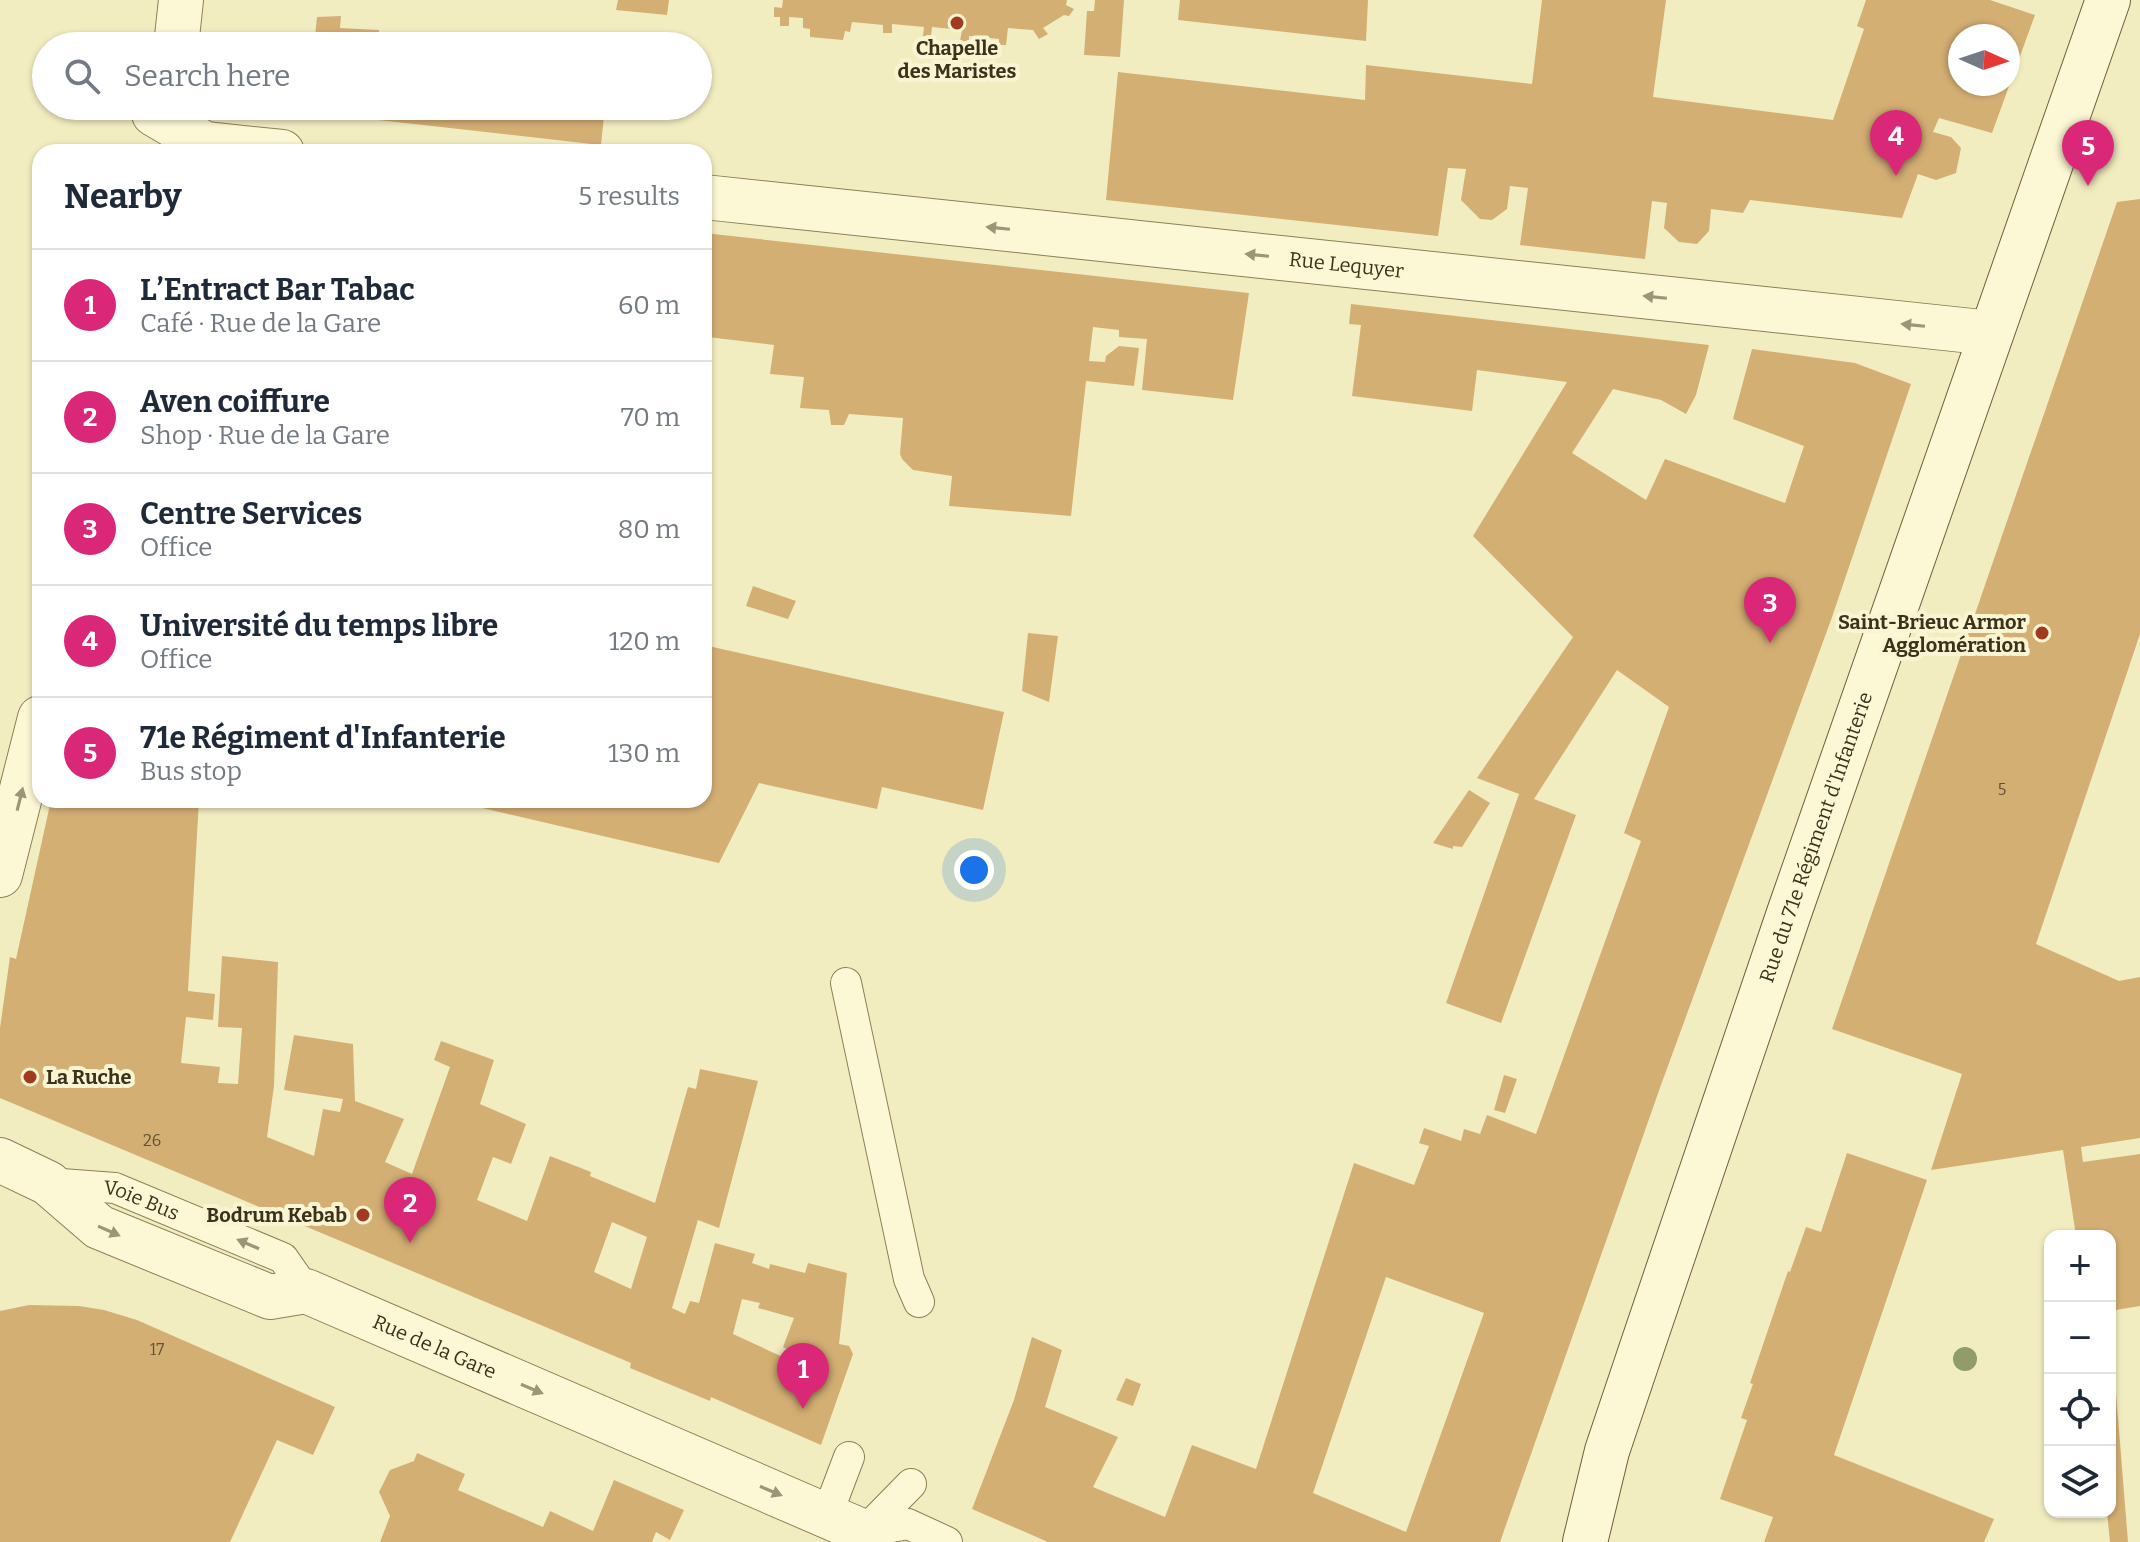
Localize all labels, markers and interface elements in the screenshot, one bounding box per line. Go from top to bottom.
marker: Chapelle des Maristes [948,14,966,32]
north arrow [1948,24,2020,96]
search box [32,32,712,120]
place label: Chapelle des Maristes [898,36,1017,83]
icon: search [60,54,104,98]
text: Search here [124,58,291,94]
pin: 4 [1870,110,1922,176]
pin: 5 [2062,120,2114,186]
text: Nearby [64,176,182,217]
text: 5 results [578,181,680,212]
one-way arrow [985,221,1010,234]
street label: Rue Lequyer [1288,247,1405,283]
one-way arrow [1244,249,1269,262]
text: L’Entract Bar Tabac [140,272,415,308]
text: 1 [84,290,96,321]
text: 60 m [618,290,680,321]
one-way arrow [1642,291,1667,304]
text: Café · Rue de la Gare [140,308,381,339]
one-way arrow [1900,318,1925,331]
text: Aven coiffure [140,384,330,420]
text: 2 [83,402,97,433]
text: 70 m [621,402,680,433]
text: Shop · Rue de la Gare [140,420,390,451]
text: Centre Services [140,496,362,532]
text: 3 [83,514,97,545]
text: 80 m [618,514,680,545]
text: Office [140,532,212,563]
pin: 3 [1744,577,1796,643]
text: Université du temps libre [140,608,498,644]
place label: Saint-Brieuc Armor Agglomération [1838,610,2027,657]
marker: Saint-Brieuc Armor Agglomération [2033,624,2051,642]
text: 4 [82,626,98,657]
text: 120 m [609,626,680,657]
text: Office [140,644,212,675]
street label: Rue du 71e Régiment d'Infanterie [1754,689,1877,986]
text: 71e Régiment d'Infanterie [140,720,506,756]
text: 5 [83,738,97,769]
text: 130 m [608,738,680,769]
text: Bus stop [140,756,242,787]
house number: 5 [1998,780,2006,799]
one-way arrow [14,787,26,812]
your location [954,850,994,890]
place label: La Ruche [46,1065,131,1089]
marker: La Ruche [21,1068,39,1086]
house number: 26 [143,1131,161,1150]
street label: Voie Bus [103,1175,183,1225]
pin: 2 [384,1177,436,1243]
place label: Bodrum Kebab [206,1203,347,1227]
marker: Bodrum Kebab [354,1206,372,1224]
one-way arrow [97,1224,120,1237]
map controls [2044,1230,2116,1518]
button: + [2044,1230,2116,1302]
one-way arrow [237,1237,260,1250]
button: − [2044,1302,2116,1374]
street label: Rue de la Gare [369,1309,500,1384]
house number: 17 [150,1340,164,1359]
pin: 1 [777,1343,829,1409]
button: locate [2044,1374,2116,1446]
one-way arrow [521,1382,544,1395]
button: layers [2044,1446,2116,1518]
one-way arrow [759,1485,783,1498]

